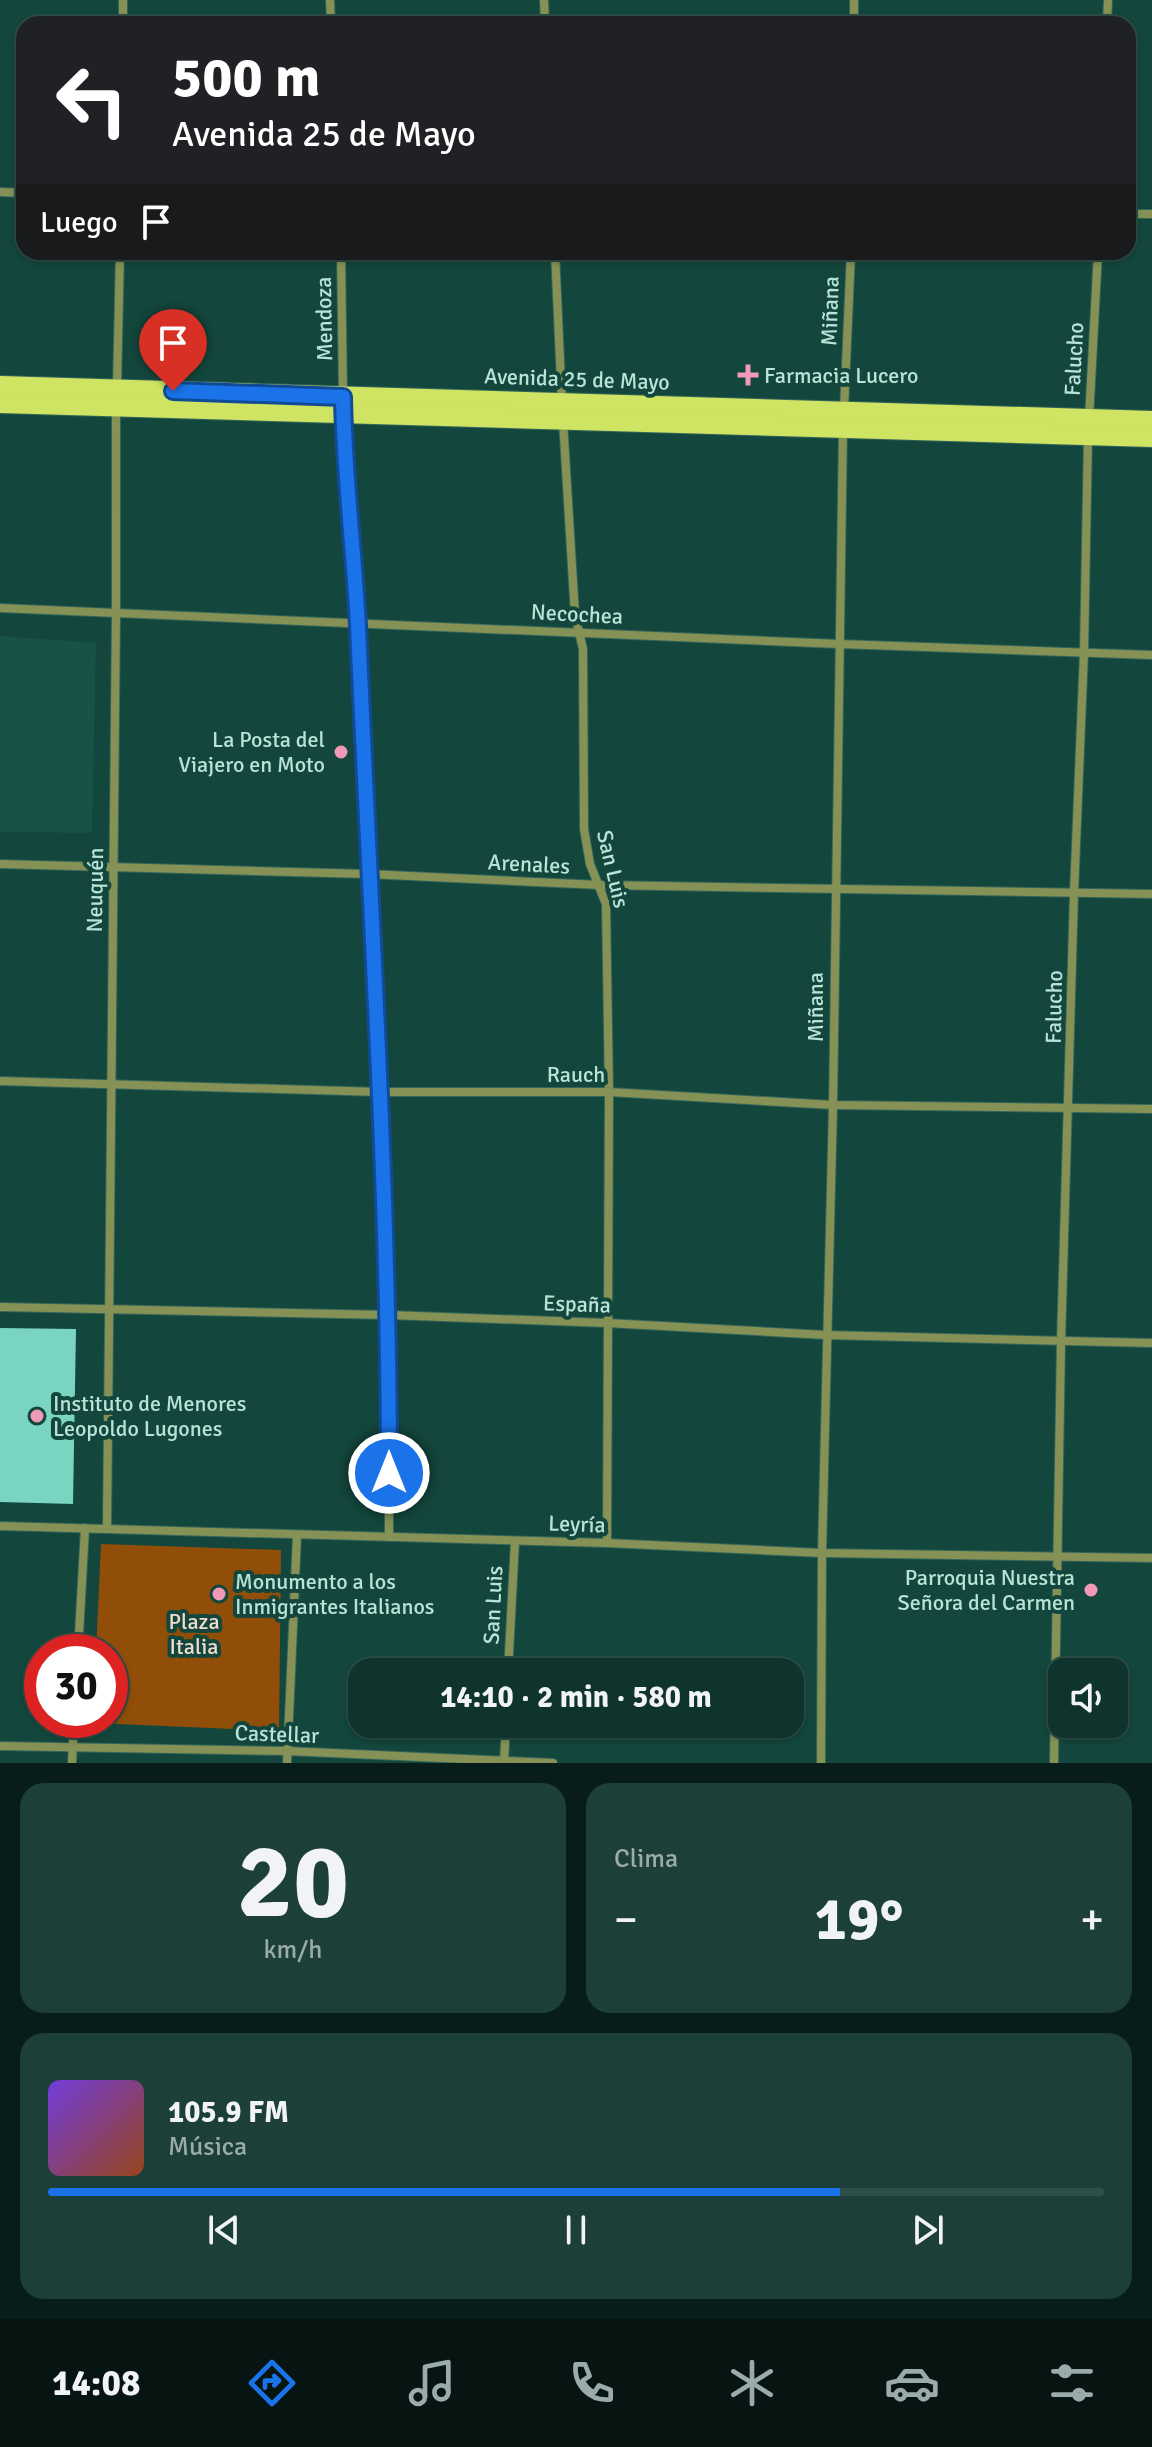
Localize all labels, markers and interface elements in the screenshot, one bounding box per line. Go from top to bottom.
text: 500 m [172,43,320,112]
icon: left [40,48,144,152]
text: Avenida 25 de Mayo [172,112,476,157]
icon: arrive [134,200,178,244]
text: Luego [40,204,118,241]
street label: Miñana [815,276,845,346]
street label: Mendoza [310,277,338,361]
pin [139,309,207,391]
icon: arrive [151,321,195,365]
street label: Falucho [1059,321,1089,397]
street label: Avenida 25 de Mayo [484,362,670,396]
place label: Farmacia Lucero [764,362,918,389]
marker: Farmacia Lucero [739,366,757,384]
street label: Necochea [530,598,624,630]
place label: La Posta del Viajero en Moto [178,726,325,778]
marker: La Posta del Viajero en Moto [332,743,350,761]
street label: San Luis [591,828,635,910]
street label: Neuquén [81,847,109,933]
street label: Arenales [487,848,571,880]
street label: Falucho [1040,970,1068,1044]
street label: Miñana [802,972,829,1042]
street label: Rauch [547,1061,605,1088]
street label: España [543,1289,611,1319]
place label: Instituto de Menores Leopoldo Lugones [53,1390,246,1442]
marker: Instituto de Menores Leopoldo Lugones [28,1407,46,1425]
position arrow [347,1431,431,1515]
street label: Leyría [548,1510,606,1538]
place label: Parroquia Nuestra Señora del Carmen [897,1564,1075,1616]
street label: San Luis [477,1565,509,1645]
place label: Monumento a los Inmigrantes Italianos [235,1568,434,1620]
marker: Parroquia Nuestra Señora del Carmen [1082,1581,1100,1599]
marker: Monumento a los Inmigrantes Italianos [210,1585,228,1603]
park label: Plaza Italia [168,1608,220,1660]
speed limit sign: 30 [24,1634,128,1738]
map controls [1048,1658,1128,1738]
button: sound [1048,1658,1128,1738]
text: 14:10 · 2 min · 580 m [440,1679,712,1716]
street label: Castellar [234,1719,320,1749]
text: 20 [237,1818,349,1946]
text: Clima [614,1843,678,1875]
text: 19° [815,1883,903,1957]
text: − [614,1893,638,1947]
text: + [1080,1893,1104,1947]
text: km/h [264,1934,322,1966]
text: 105.9 FM [168,2094,289,2131]
text: Música [168,2131,247,2163]
icon: previous [202,2208,246,2252]
icon: pause [554,2208,598,2252]
icon: next [906,2208,950,2252]
icon: directions [244,2355,300,2411]
icon: music [404,2355,460,2411]
icon: phone [564,2355,620,2411]
icon: climate [724,2355,780,2411]
icon: car [884,2355,940,2411]
icon: filters [1044,2355,1100,2411]
text: 14:08 [52,2361,140,2406]

